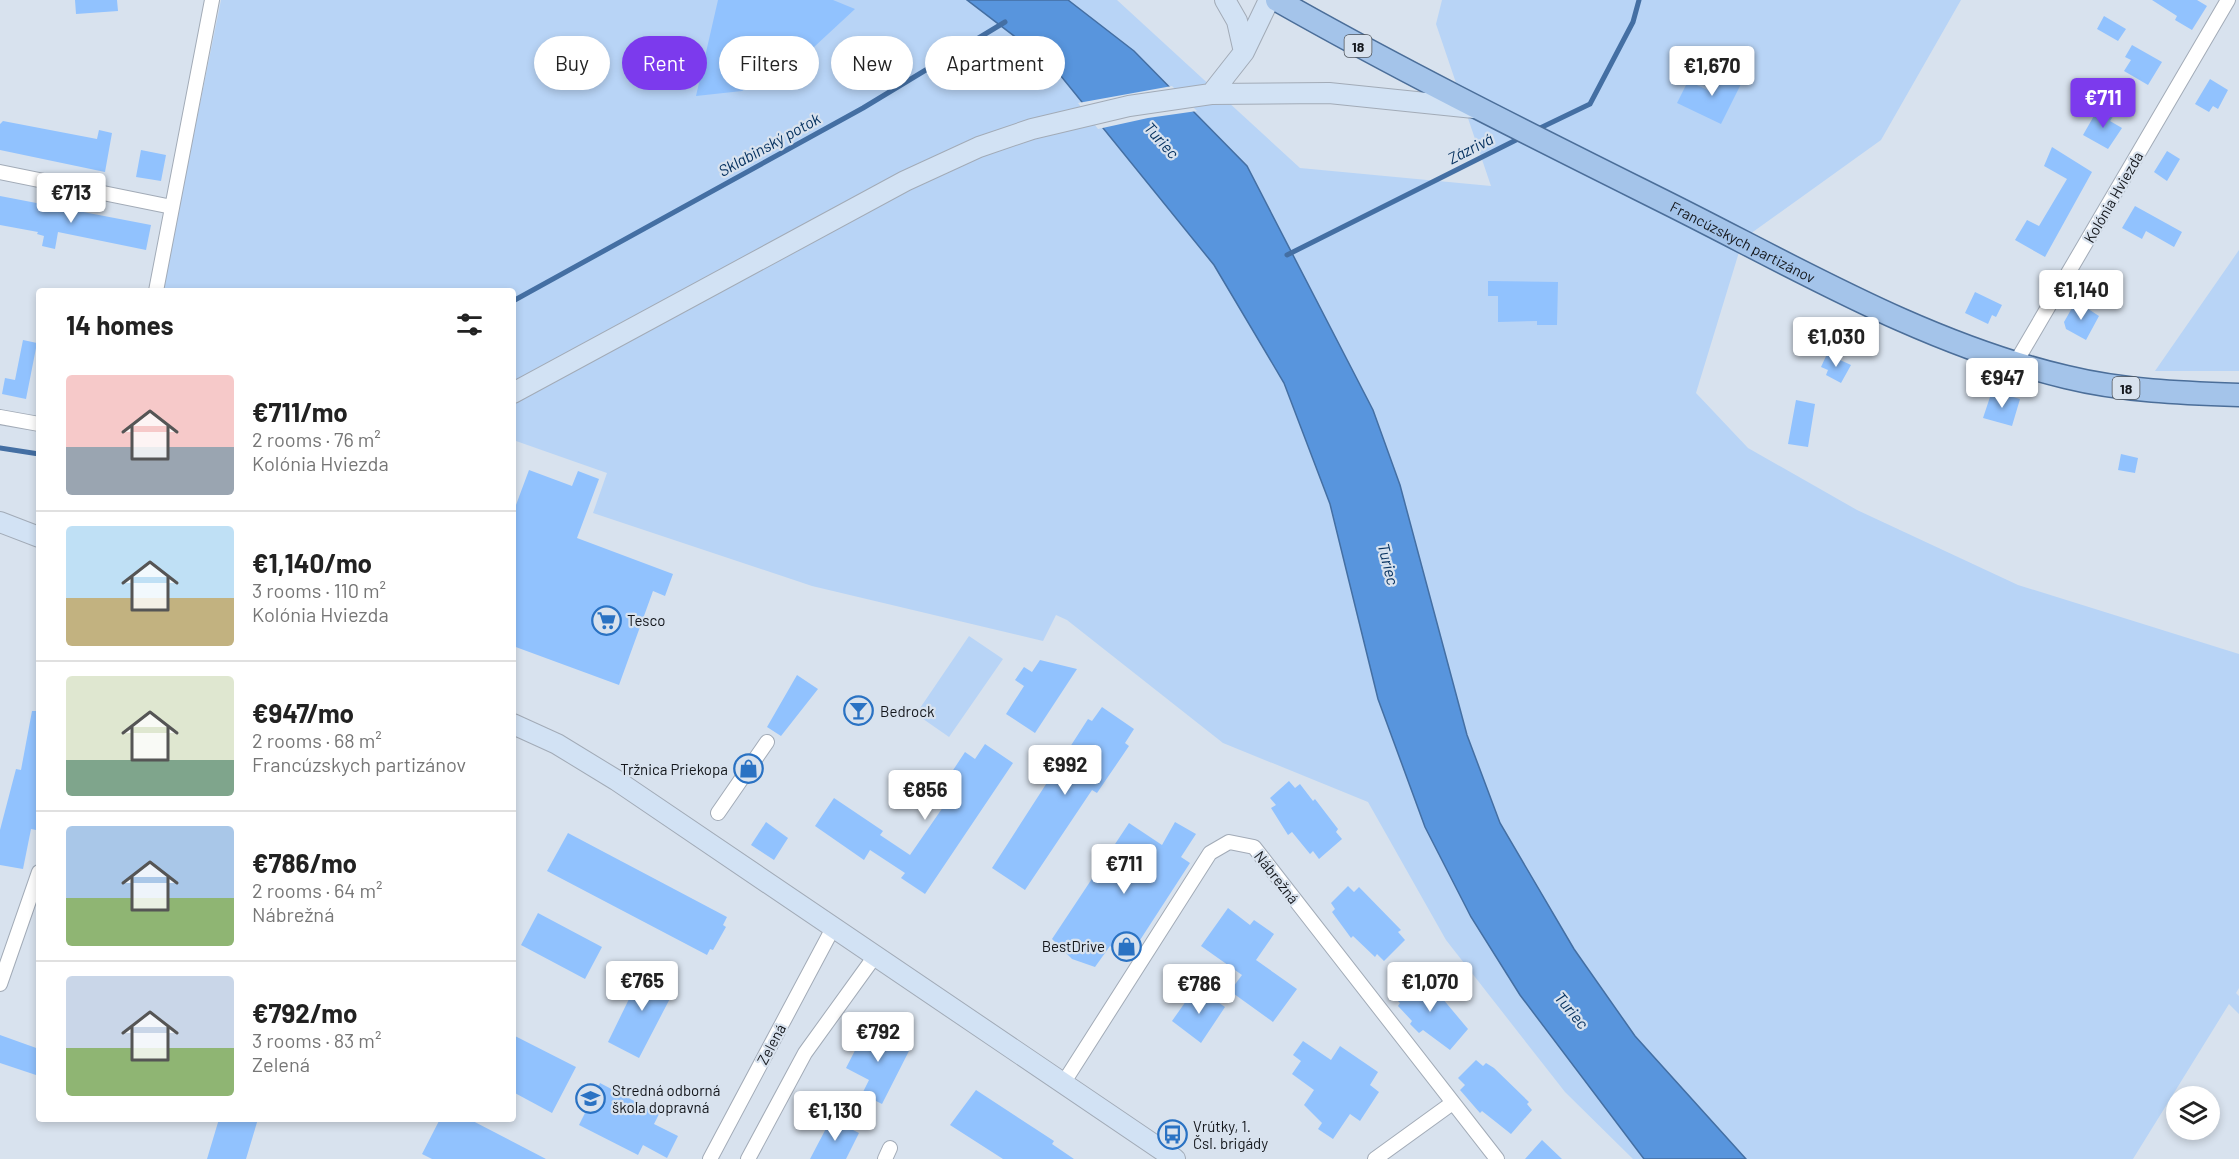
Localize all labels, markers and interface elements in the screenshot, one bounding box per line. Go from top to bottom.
road number: 18 [1344,35,1372,57]
chip: Buy [534,36,610,90]
chip: Rent [622,36,707,90]
chip: Filters [719,36,819,90]
chip: New [831,36,913,90]
chip: Apartment [925,36,1065,90]
pin: €1,670 [1663,46,1761,97]
text: €1,670 [1683,53,1741,77]
pin: €711 [2067,78,2139,129]
text: €711 [2084,85,2122,109]
water label: Sklabinský potok [715,108,824,180]
water label: Turiec [1141,118,1183,162]
water label: Zázrivá [1444,129,1496,167]
street label: Kolónia Hviezda [2080,148,2146,246]
pin: €713 [35,173,107,224]
text: €713 [51,180,91,204]
street label: Francúzskych partizánov [1667,197,1818,286]
pin: €1,140 [2032,270,2130,321]
text: €1,140 [2053,277,2109,301]
icon: filters [453,308,486,341]
text: 14 homes [66,309,173,340]
pin: €1,030 [1787,317,1885,368]
text: €1,030 [1807,324,1865,348]
pin: €947 [1966,358,2038,409]
text: €947 [1980,365,2024,389]
road number: 18 [2112,377,2140,399]
text: €711/mo [252,396,348,427]
icon: home [114,399,186,471]
text: 2 rooms · 76 m² [252,427,381,451]
text: Kolónia Hviezda [252,451,389,475]
water label: Turiec [1375,541,1403,587]
text: €1,140/mo [252,547,372,578]
icon: home [114,550,186,622]
text: 3 rooms · 110 m² [252,578,386,602]
text: Kolónia Hviezda [252,602,389,626]
supermarket icon: Tesco [590,604,622,636]
place label: Tesco [627,611,666,629]
bar icon: Bedrock [843,695,875,727]
text: €947/mo [252,697,354,728]
icon: home [114,700,186,772]
place label: Bedrock [880,702,935,720]
text: 2 rooms · 68 m² [252,728,382,752]
pin: €992 [1029,745,1101,796]
text: Francúzskych partizánov [252,752,466,776]
text: €992 [1042,752,1088,776]
shop icon: Tržnica Priekopa [733,753,765,785]
place label: Tržnica Priekopa [620,760,728,778]
pin: €856 [889,770,961,821]
text: €856 [902,777,948,801]
pin: €711 [1088,844,1160,895]
text: €786/mo [252,847,357,878]
street label: Nábrežná [1251,847,1303,907]
icon: home [114,850,186,922]
text: €711 [1105,851,1143,875]
text: 2 rooms · 64 m² [252,878,382,902]
text: Nábrežná [252,902,334,926]
shop icon: BestDrive [1110,930,1142,962]
place label: BestDrive [1042,937,1105,955]
pin: €765 [606,961,678,1012]
pin: €1,070 [1381,962,1479,1013]
pin: €786 [1163,964,1235,1015]
text: €765 [620,968,664,992]
text: €1,070 [1401,969,1459,993]
text: €786 [1177,971,1221,995]
water label: Turiec [1551,988,1593,1032]
text: €792/mo [252,997,357,1028]
icon: home [114,1000,186,1072]
pin: €792 [842,1012,914,1063]
text: €792 [856,1019,900,1043]
street label: Zelená [753,1021,789,1067]
text: 3 rooms · 83 m² [252,1028,381,1052]
text: Zelená [252,1052,310,1076]
place label: Stredná odborná škola dopravná [612,1081,720,1116]
school or university icon: Stredná odborná škola dopravná [575,1083,607,1115]
map controls [2166,1086,2220,1140]
button: layers [2166,1086,2220,1140]
pin: €1,130 [786,1091,884,1142]
text: €1,130 [808,1098,862,1122]
place label: Vrútky, 1. Čsl. brigády [1193,1117,1268,1152]
bus stop icon: Vrútky, 1. Čsl. brigády [1156,1119,1188,1151]

